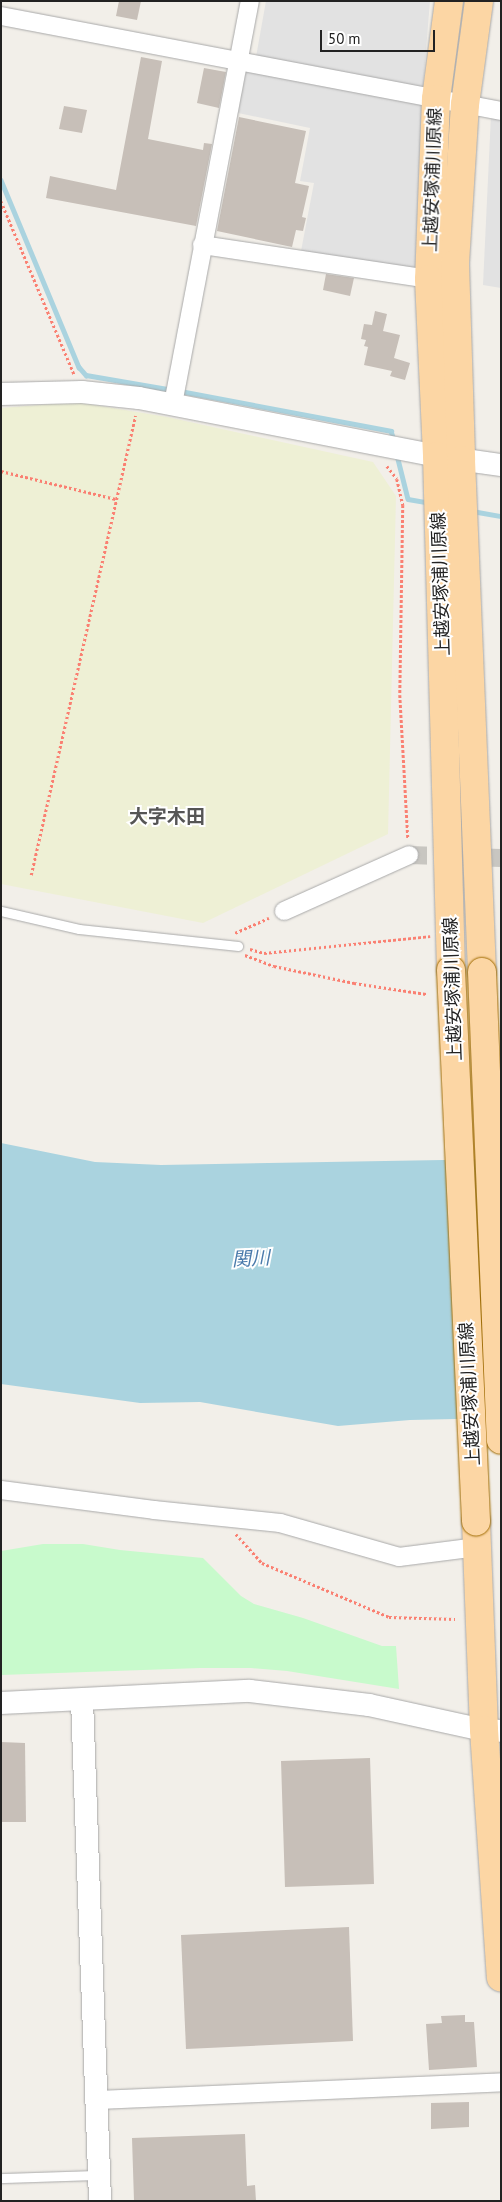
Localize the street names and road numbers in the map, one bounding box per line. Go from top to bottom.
street label: 上越安塚浦川原線 [420,108,446,252]
street label: 上越安塚浦川原線 [428,512,454,656]
street label: 上越安塚浦川原線 [440,917,466,1061]
street label: 上越安塚浦川原線 [455,1322,485,1466]

